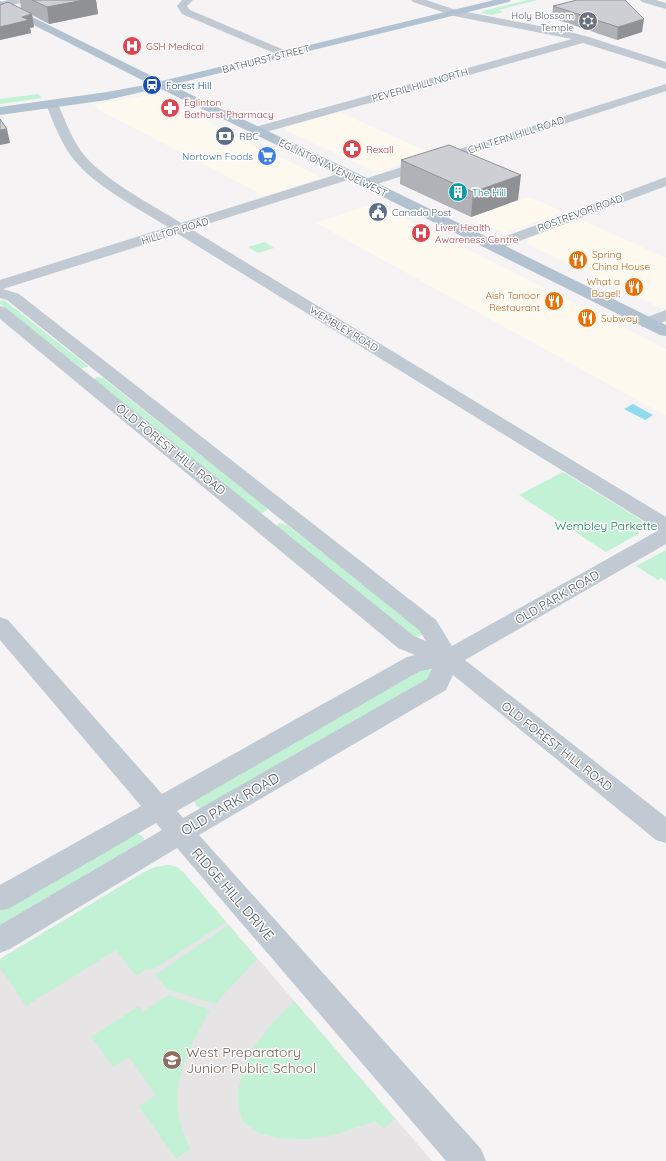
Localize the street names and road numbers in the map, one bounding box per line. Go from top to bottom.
street label: BATHURST STREET [221,42,311,76]
street label: PEVERIL HILL NORTH [371,65,469,105]
street label: CHILTERN HILL ROAD [466,113,566,157]
street label: EGLINTON AVENUE WEST [277,136,389,200]
street label: ROSTREVOR ROAD [536,192,624,234]
street label: HILLTOP ROAD [140,215,210,247]
street label: WEMBLEY ROAD [308,304,380,354]
street label: OLD FOREST HILL ROAD [113,400,229,498]
street label: OLD PARK ROAD [512,567,602,627]
street label: OLD FOREST HILL ROAD [499,698,616,794]
street label: OLD PARK ROAD [178,769,282,839]
street label: RIDGE HILL DRIVE [188,844,278,944]

